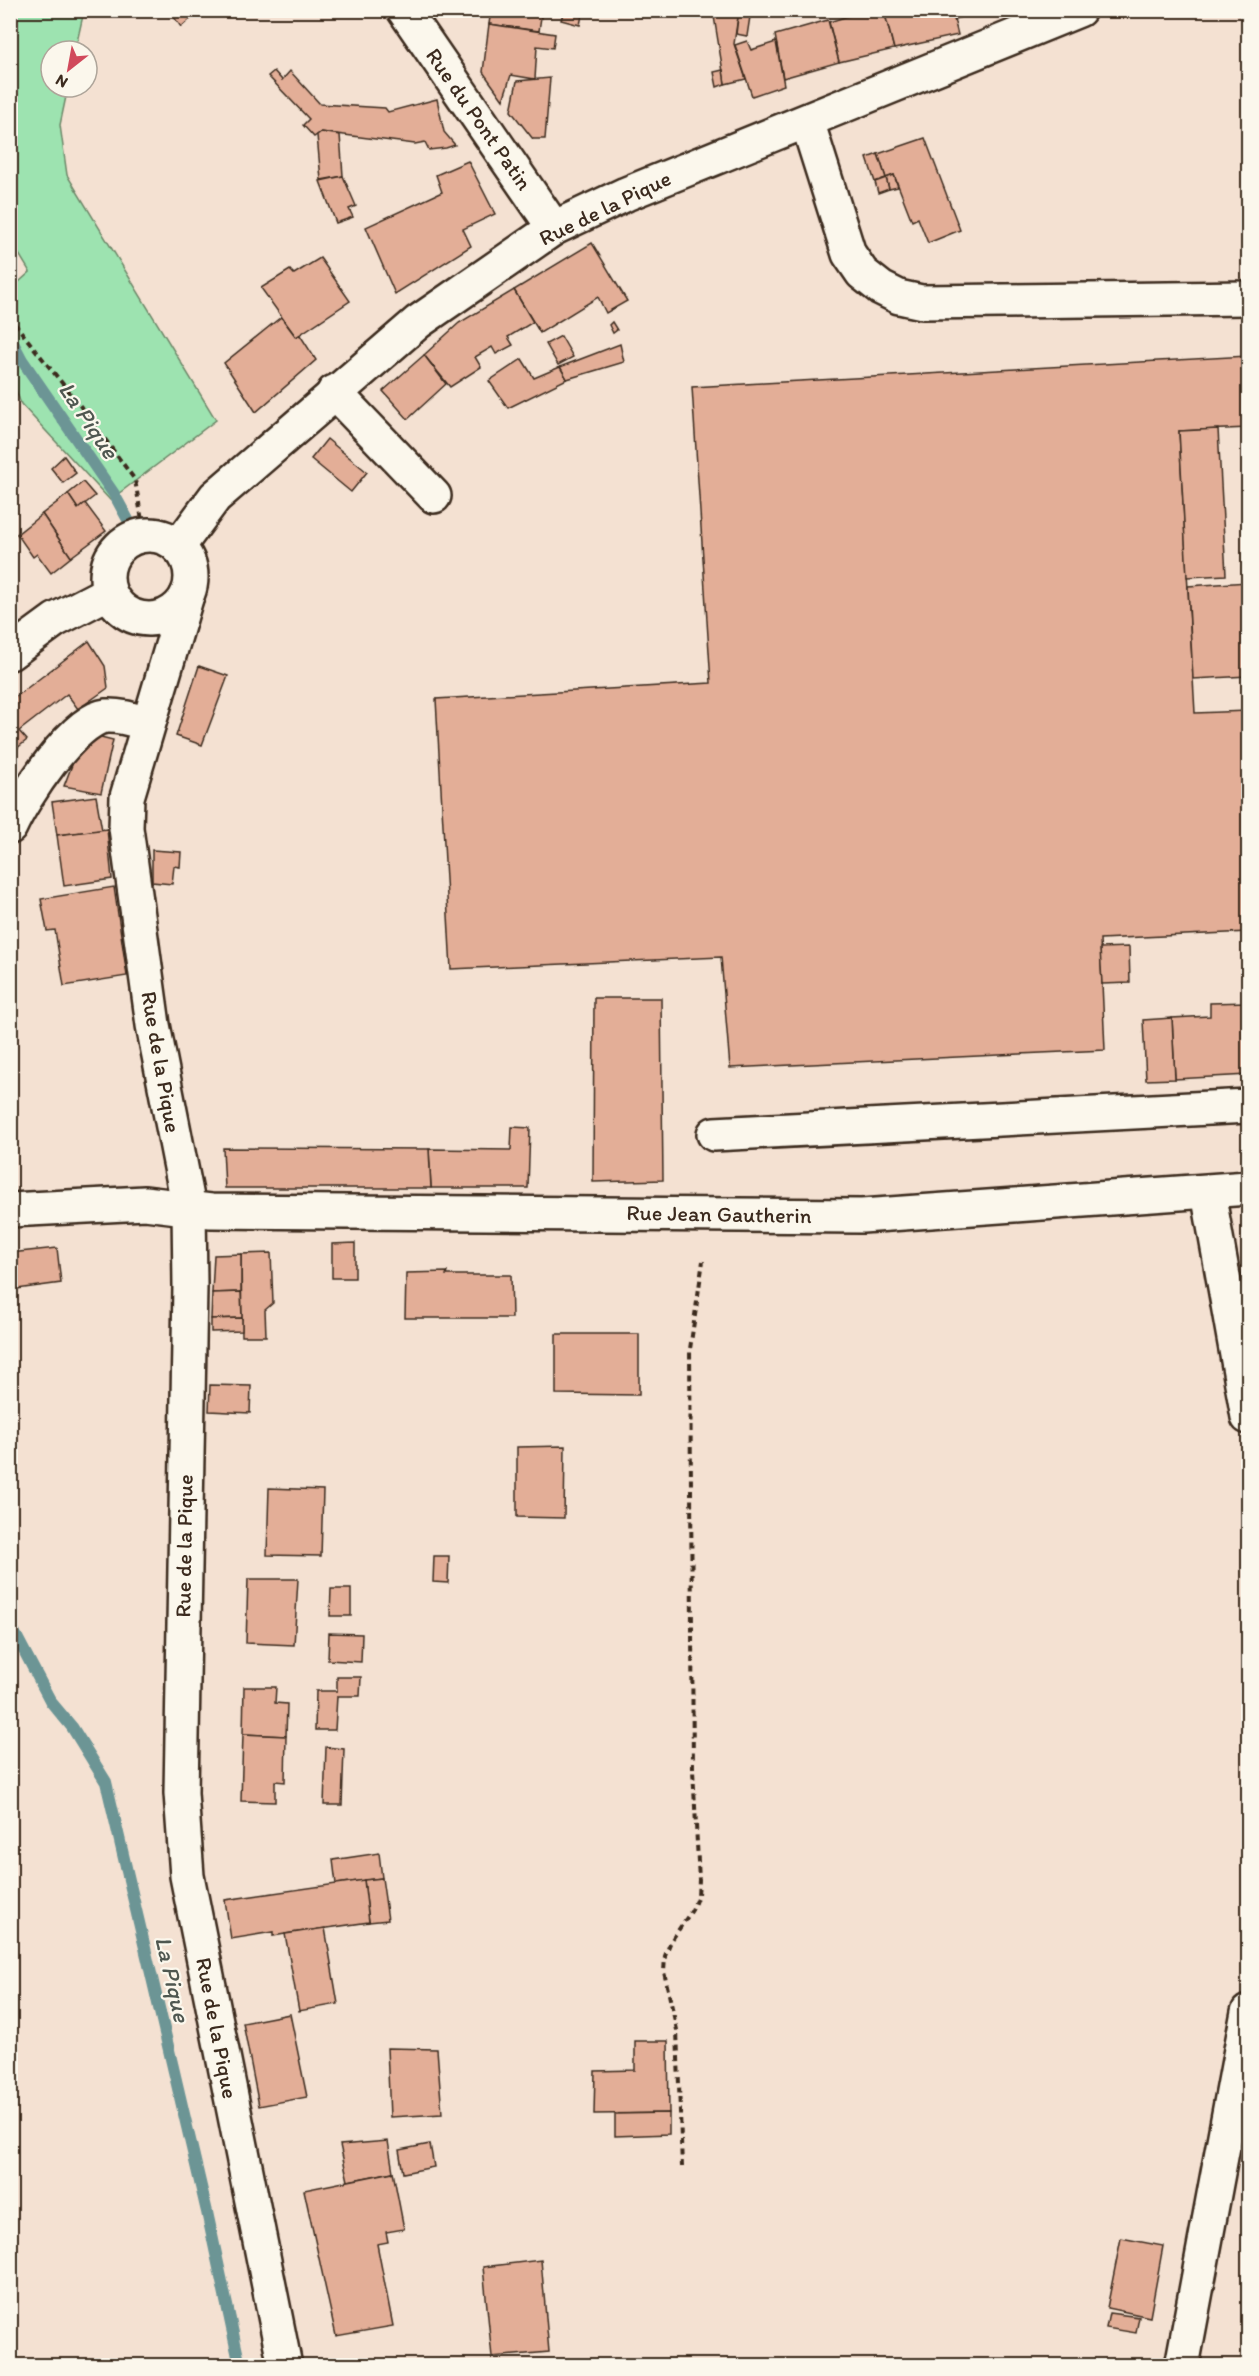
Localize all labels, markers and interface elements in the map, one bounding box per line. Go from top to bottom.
north arrow [39,39,99,99]
street label: Rue du Pont Patin [420,43,538,195]
text: N [52,71,71,92]
street label: Rue de la Pique [535,164,675,252]
water label: La Pique [53,376,126,465]
street label: Rue de la Pique [135,989,187,1135]
street label: Rue Jean Gautherin [626,1199,812,1229]
street label: Rue de la Pique [169,1474,199,1618]
water label: La Pique [149,1933,197,2026]
street label: Rue de la Pique [190,1955,244,2101]

